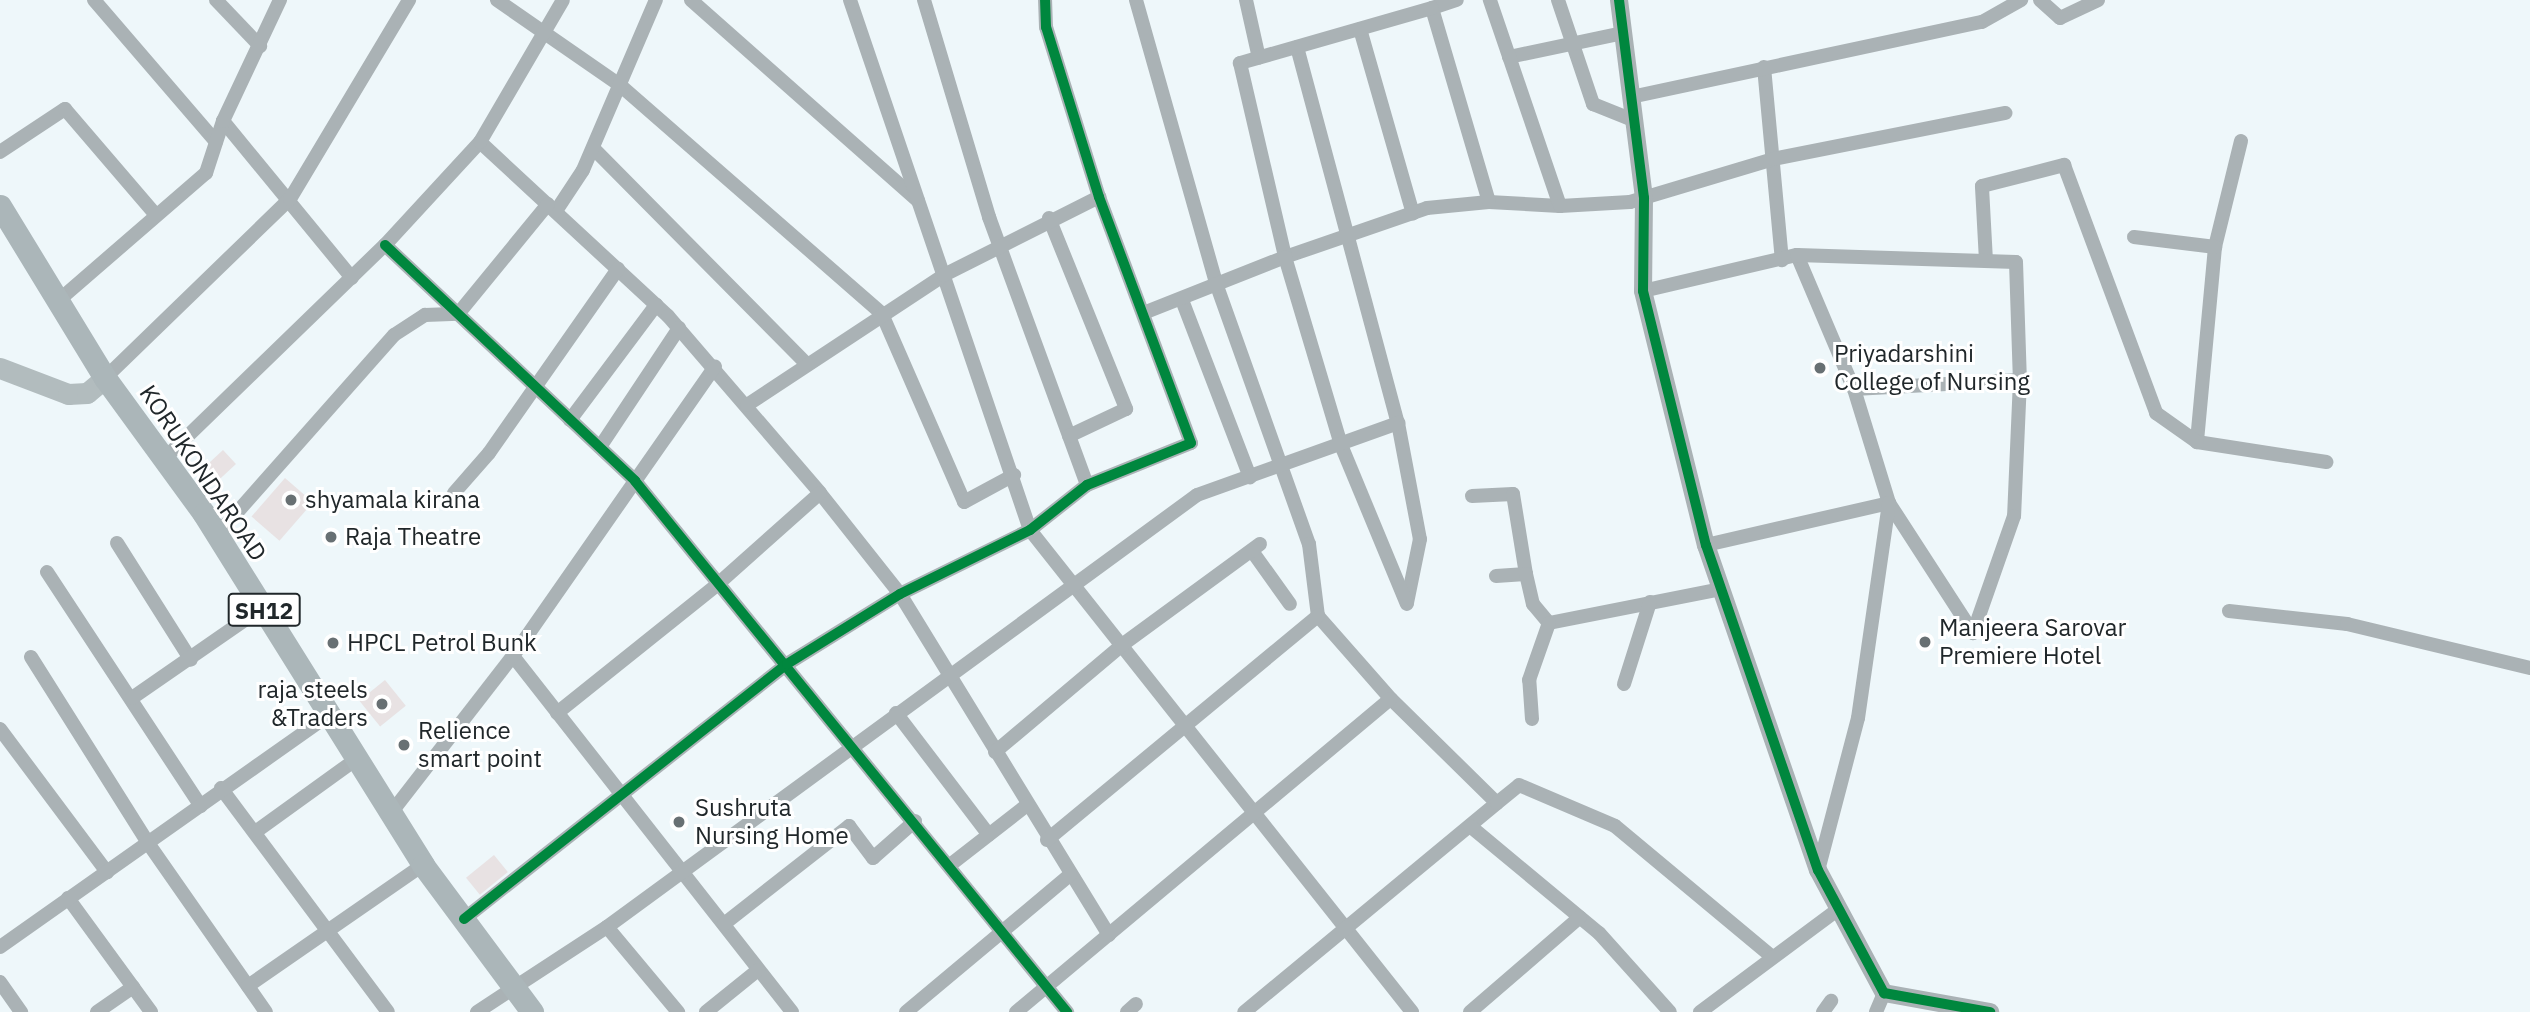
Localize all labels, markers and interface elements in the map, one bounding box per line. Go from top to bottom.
place label: Priyadarshini College of Nursing [1834,340,2030,396]
marker: Priyadarshini College of Nursing [1812,360,1828,376]
street label: KORUKONDAROAD [133,380,273,566]
place label: shyamala kirana [305,486,480,514]
marker: shyamala kirana [283,492,299,508]
place label: Raja Theatre [345,523,481,551]
marker: Raja Theatre [323,529,339,545]
road number: SH12 [227,590,301,630]
place label: Manjeera Sarovar Premiere Hotel [1939,614,2126,670]
place label: HPCL Petrol Bunk [347,629,537,657]
marker: Manjeera Sarovar Premiere Hotel [1917,634,1933,650]
marker: HPCL Petrol Bunk [325,635,341,651]
place label: raja steels &Traders [258,676,368,732]
marker: raja steels &Traders [374,696,390,712]
place label: Relience smart point [418,717,542,773]
marker: Relience smart point [396,737,412,753]
place label: Sushruta Nursing Home [695,794,849,850]
marker: Sushruta Nursing Home [669,812,689,832]

